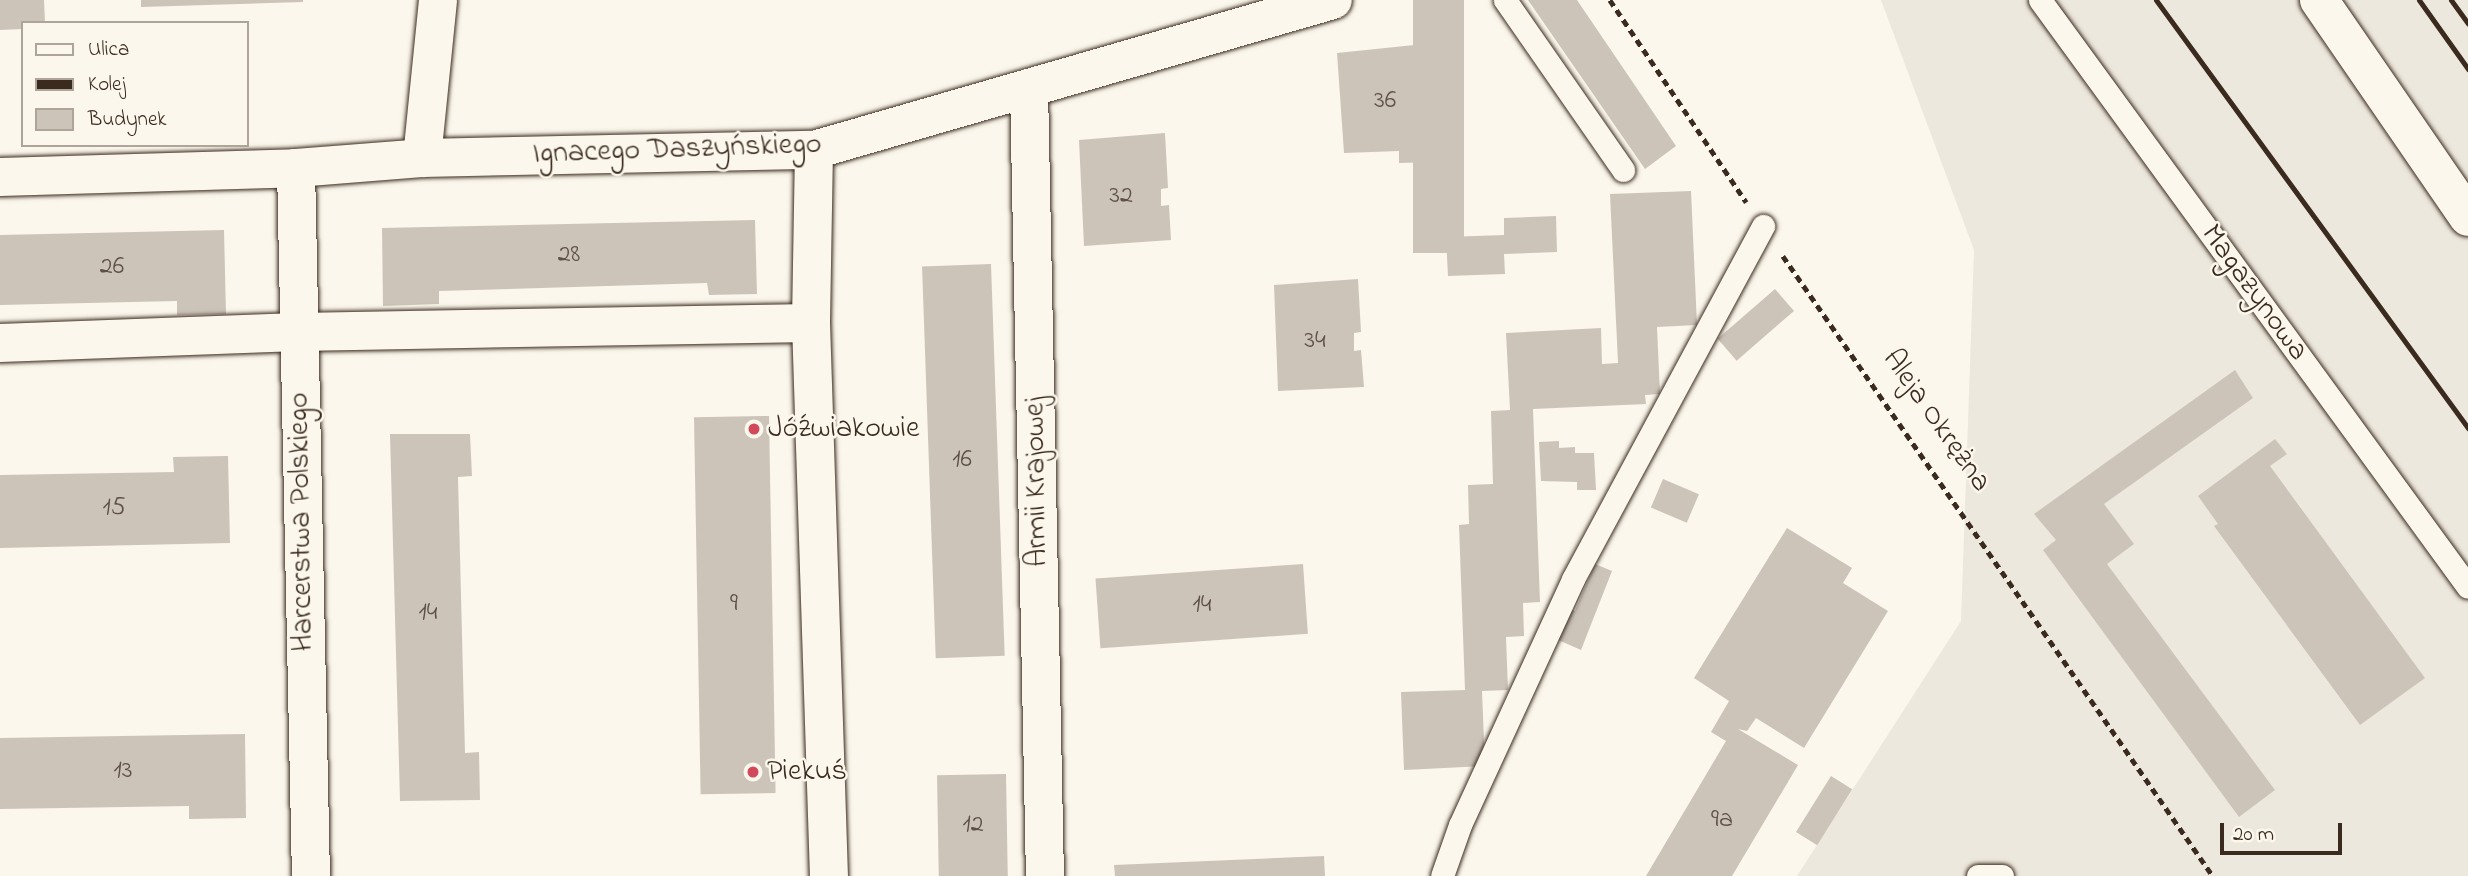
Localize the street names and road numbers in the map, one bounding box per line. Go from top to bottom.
street label: Ignacego Daszyńskiego [532,127,822,173]
street label: Magazynowa [2193,218,2315,368]
street label: Aleja Okrężna [1874,343,1998,499]
street label: Harcerstwa Polskiego [282,392,322,652]
street label: Armii Krajowej [1018,397,1056,567]

